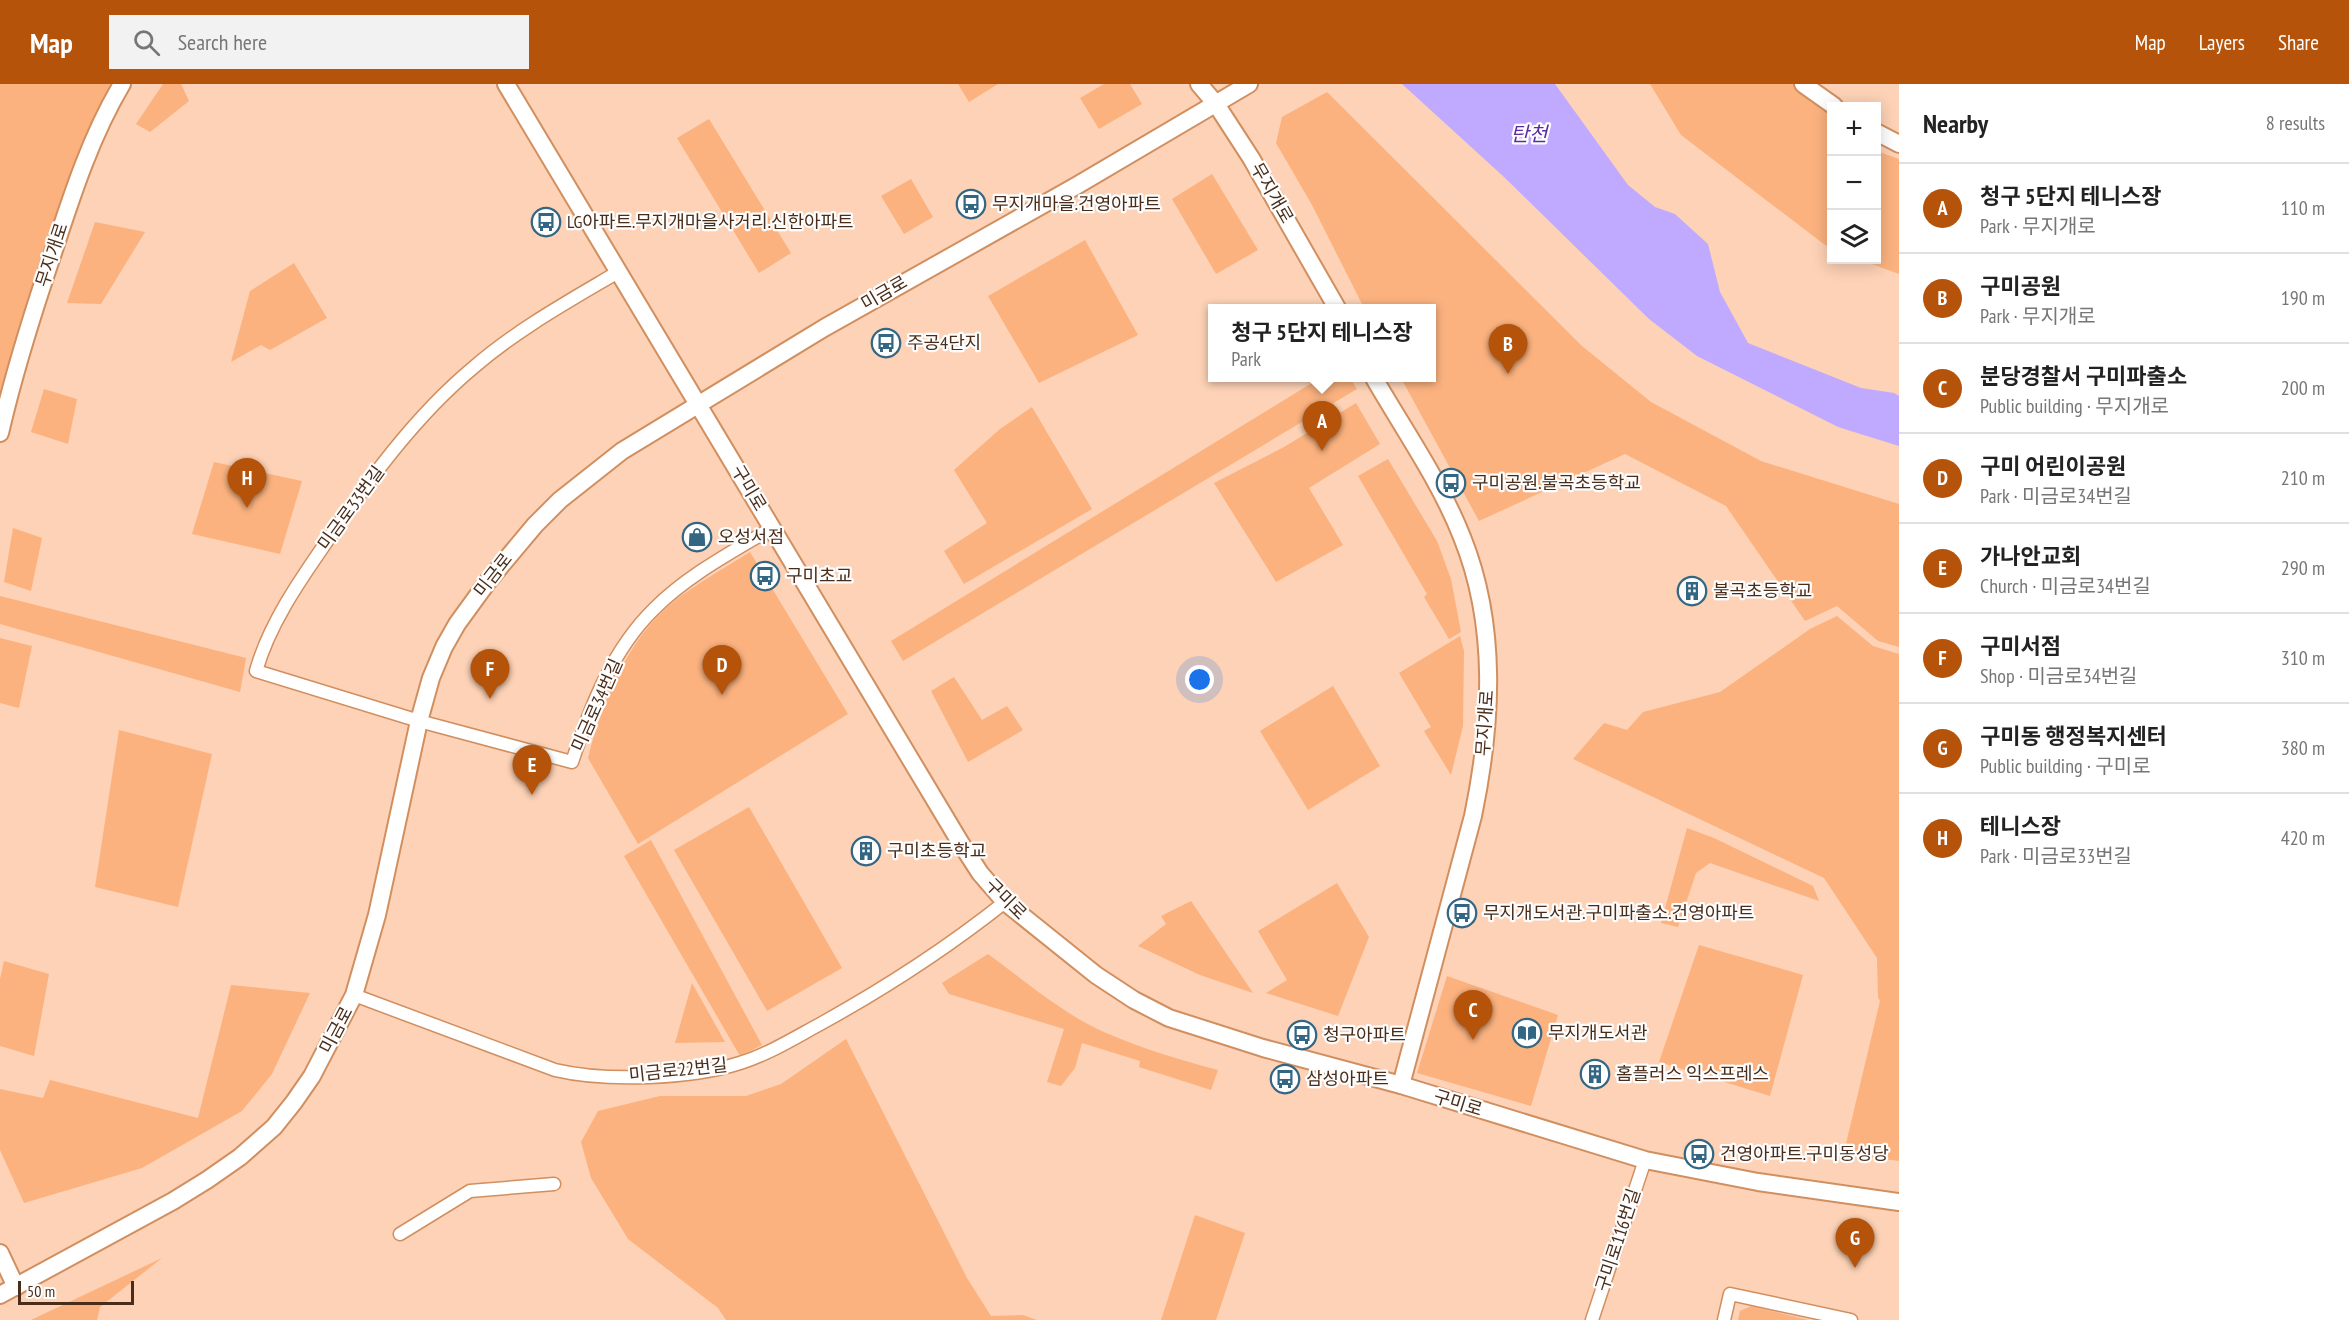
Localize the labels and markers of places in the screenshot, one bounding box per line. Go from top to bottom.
bus stop icon: 무지개마을.건영아파트 [955,188,987,220]
place label: 무지개마을.건영아파트 [992,192,1161,215]
bus stop icon: LG아파트.무지개마을사거리.신한아파트 [530,206,562,238]
place label: LG아파트.무지개마을사거리.신한아파트 [567,210,854,233]
pin: B [1488,324,1528,374]
bus stop icon: 주공4단지 [870,327,902,359]
place label: 주공4단지 [907,331,981,354]
pin: A [1302,402,1342,451]
pin: H [228,458,266,508]
bus stop icon: 구미공원.불곡초등학교 [1435,467,1467,499]
place label: 구미공원.불곡초등학교 [1472,471,1641,494]
shop icon: 오성서점 [681,521,713,553]
place label: 오성서점 [718,525,784,548]
bus stop icon: 구미초교 [749,560,781,592]
place label: 구미초교 [786,564,852,587]
building icon: 불곡초등학교 [1676,575,1708,607]
place label: 불곡초등학교 [1713,579,1812,602]
pin: D [702,646,742,695]
pin: F [470,650,510,699]
pin: E [512,746,552,795]
building icon: 구미초등학교 [850,835,882,867]
place label: 구미초등학교 [887,839,986,862]
bus stop icon: 무지개도서관.구미파출소.건영아파트 [1446,897,1478,929]
place label: 무지개도서관.구미파출소.건영아파트 [1483,901,1754,924]
pin: C [1454,990,1492,1040]
library icon: 무지개도서관 [1511,1017,1543,1049]
bus stop icon: 청구아파트 [1286,1019,1318,1051]
place label: 무지개도서관 [1548,1021,1648,1044]
place label: 청구아파트 [1323,1023,1406,1046]
building icon: 홈플러스 익스프레스 [1579,1058,1611,1090]
place label: 홈플러스 익스프레스 [1616,1062,1769,1085]
bus stop icon: 삼성아파트 [1269,1063,1301,1095]
place label: 삼성아파트 [1306,1067,1389,1090]
bus stop icon: 건영아파트.구미동성당 [1683,1138,1715,1170]
place label: 건영아파트.구미동성당 [1720,1142,1889,1165]
pin: G [1836,1218,1874,1268]

